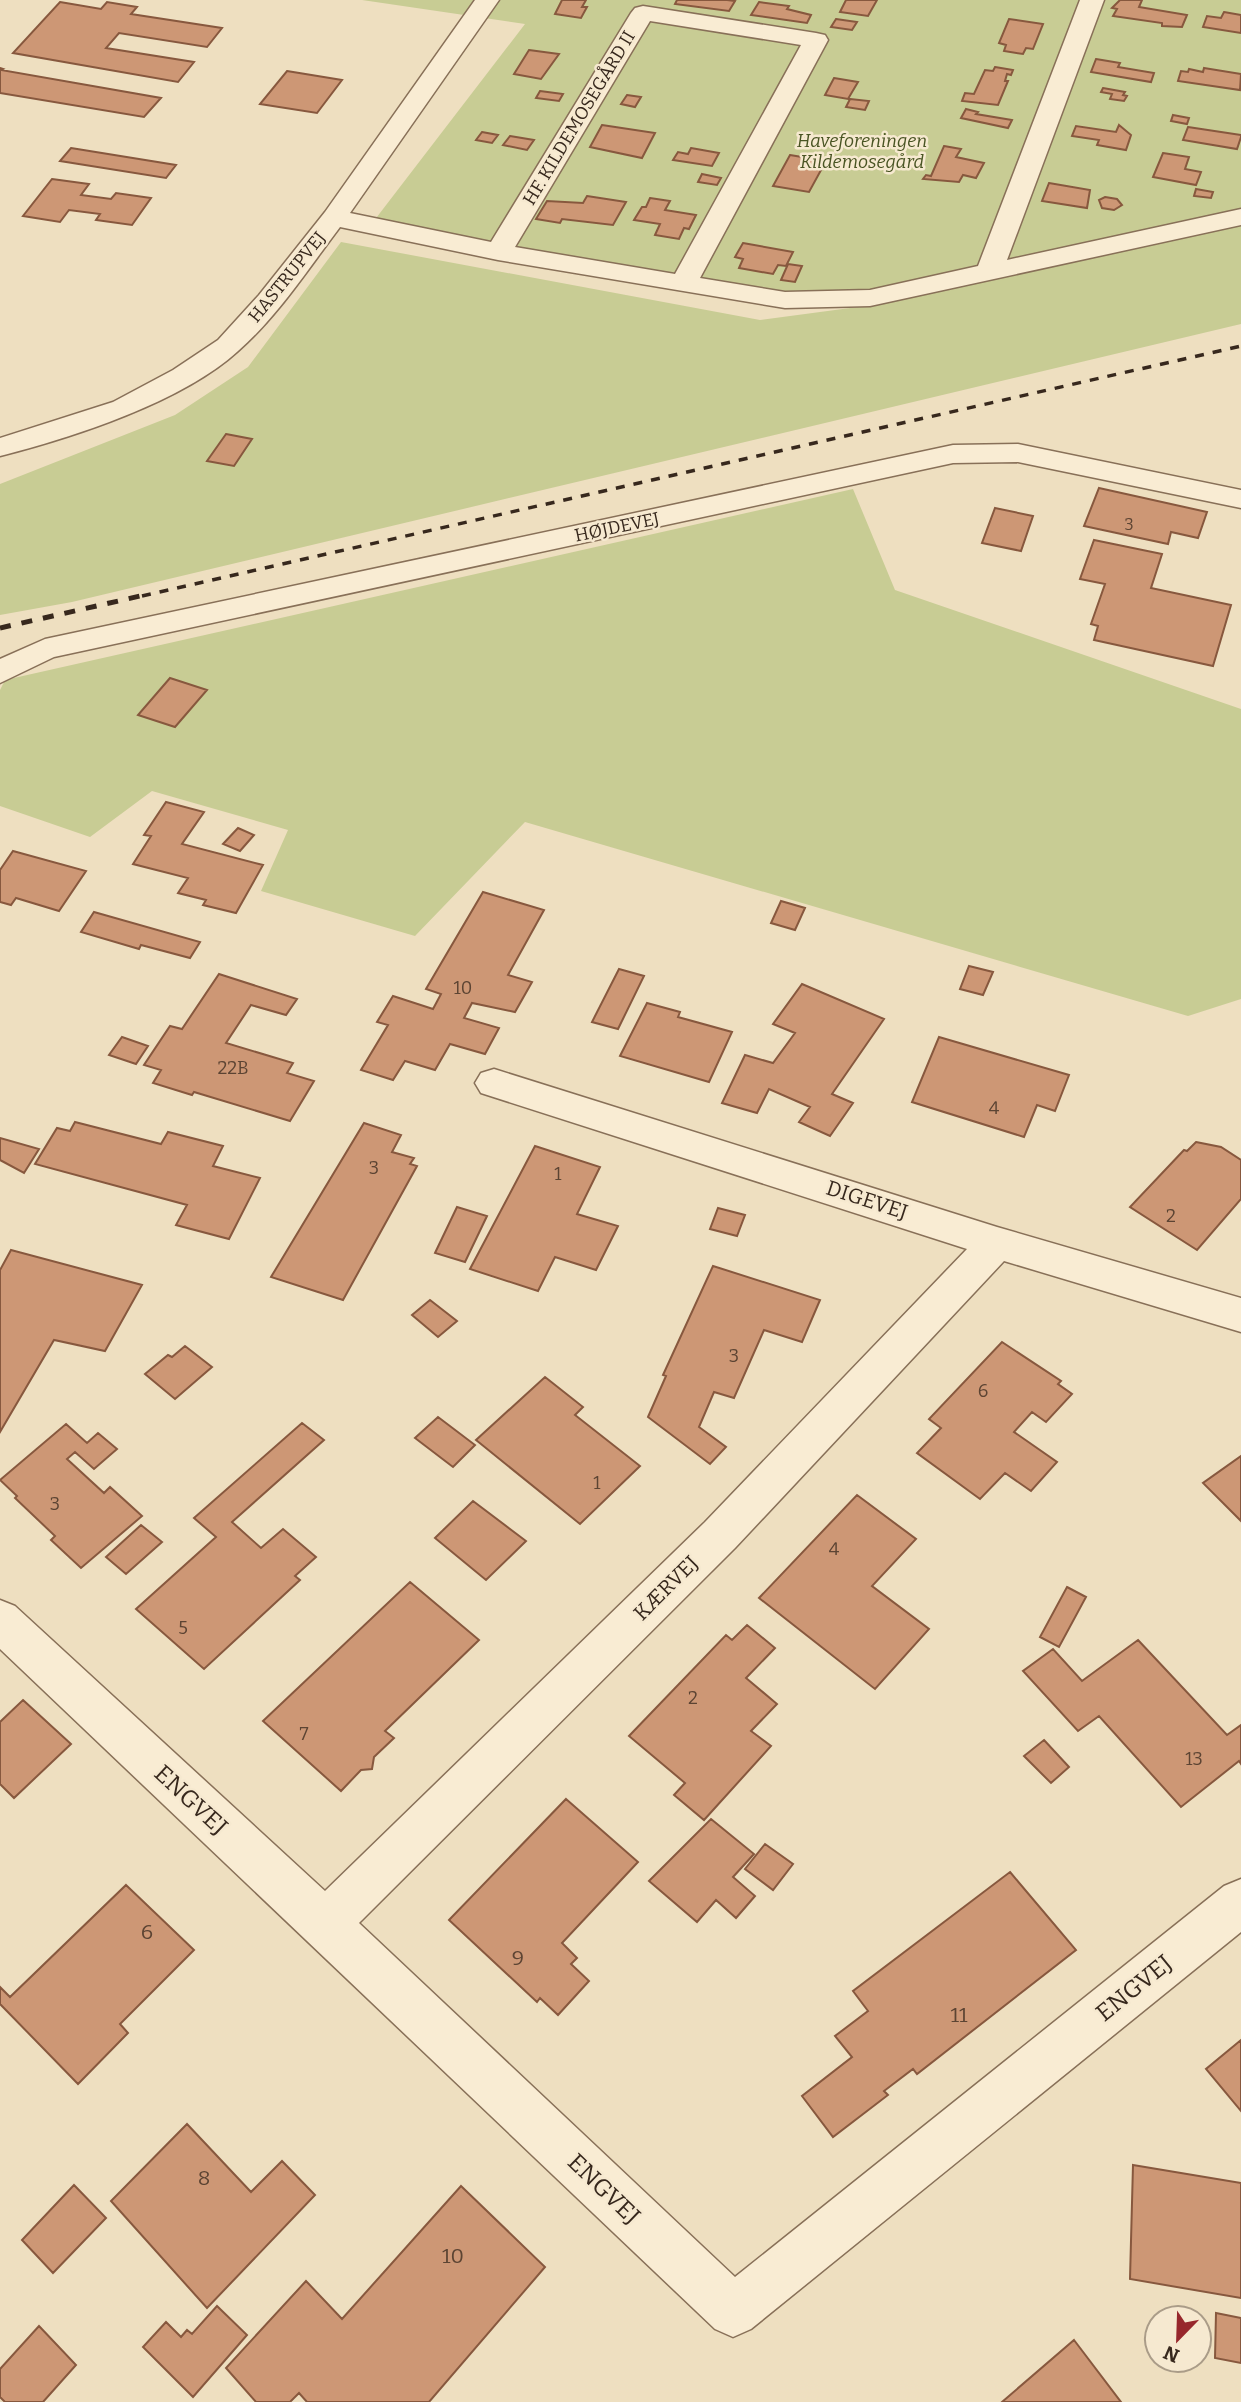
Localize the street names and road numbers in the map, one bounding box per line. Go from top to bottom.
street label: HF. KILDEMOSEGÅRD II [518,27,640,209]
street label: HASTRUPVEJ [244,227,330,327]
street label: HØJDEVEJ [573,507,661,547]
street label: DIGEVEJ [823,1175,911,1225]
street label: KÆRVEJ [628,1550,704,1626]
street label: ENGVEJ [149,1759,233,1841]
street label: ENGVEJ [1090,1949,1178,2027]
street label: ENGVEJ [562,2148,646,2230]

